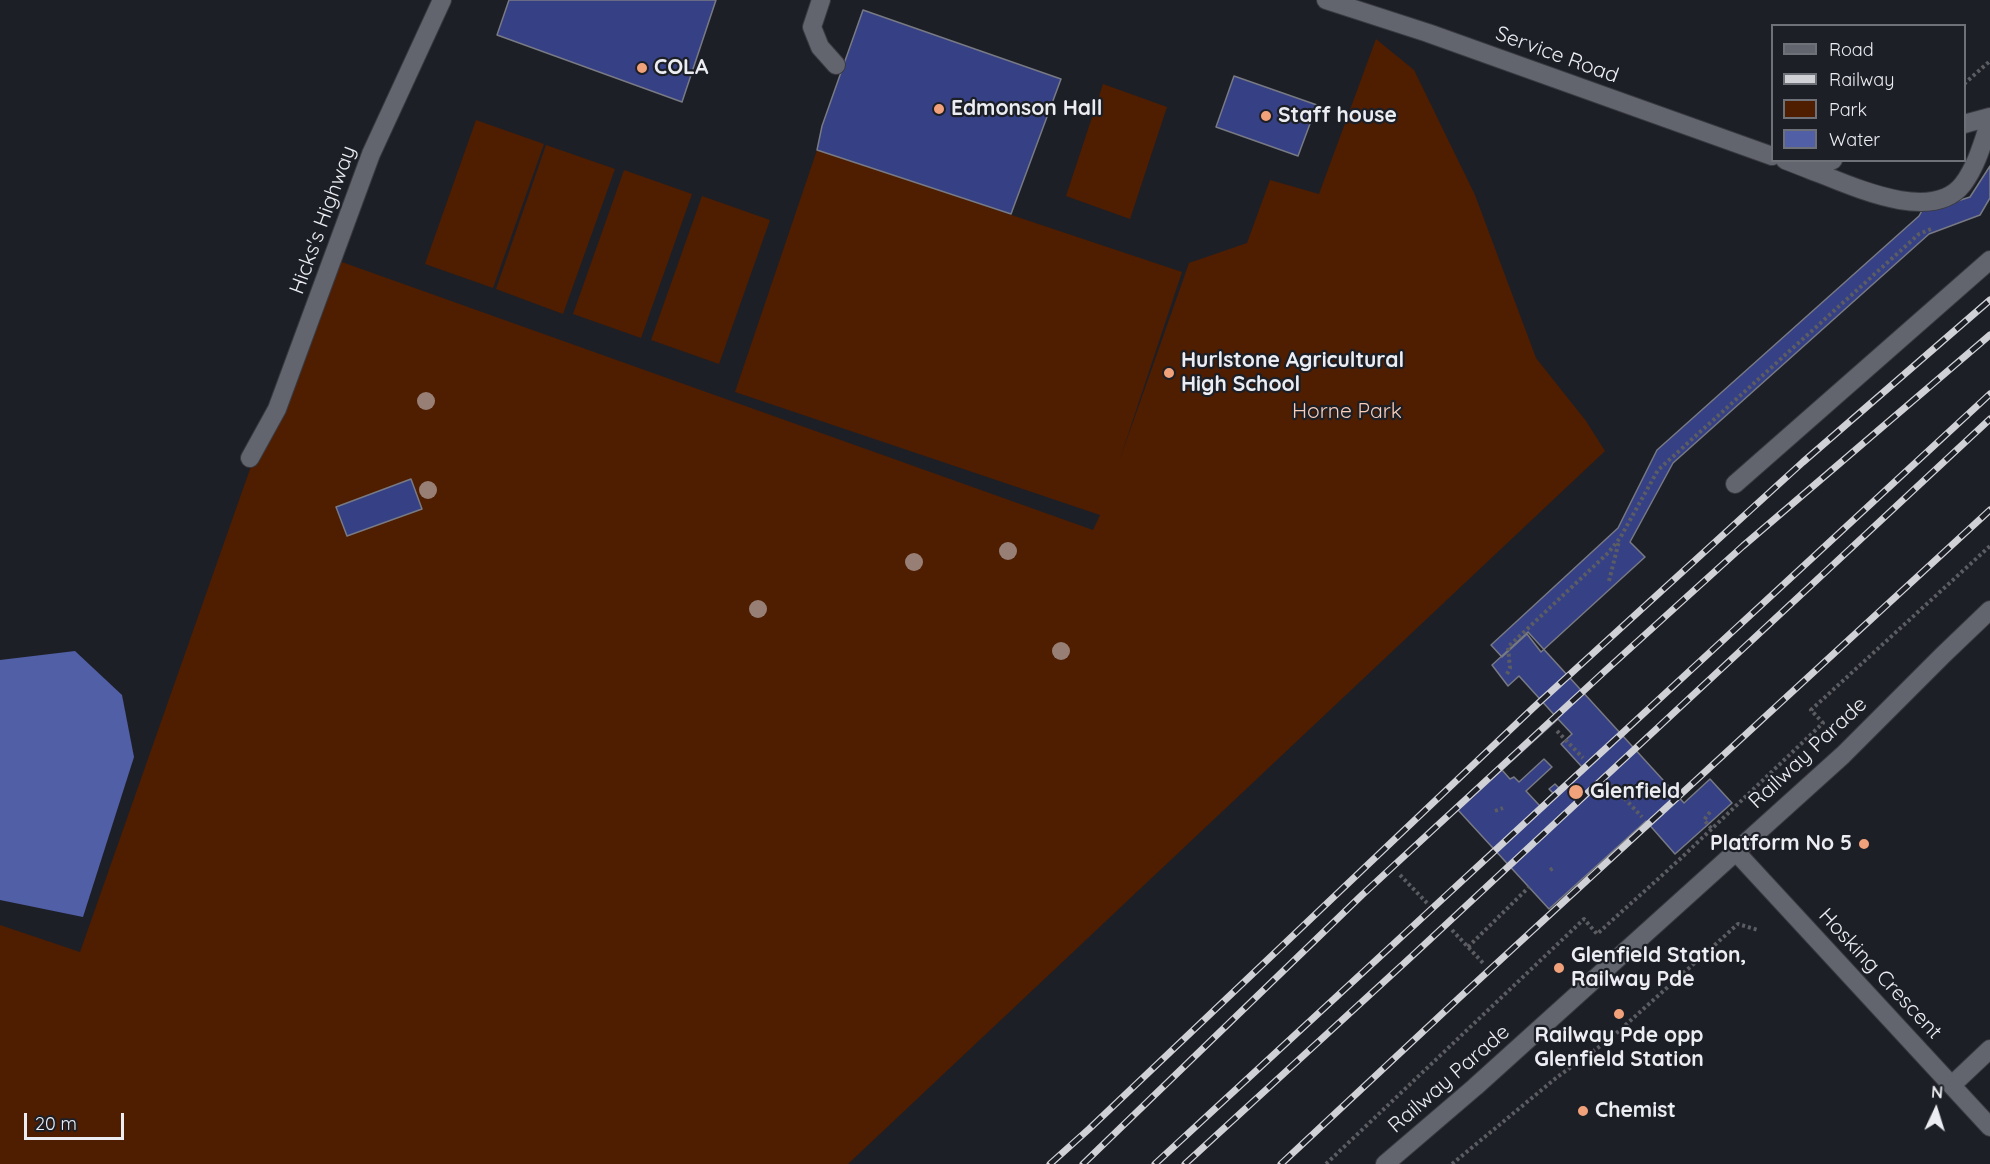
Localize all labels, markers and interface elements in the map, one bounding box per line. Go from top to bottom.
street label: Service Road [1492,21,1622,89]
legend [1771,24,1966,162]
text: Road [1829,38,1874,61]
place label: COLA [654,55,708,81]
marker: COLA [635,61,649,75]
text: Railway [1829,68,1895,91]
place label: Edmonson Hall [951,96,1102,122]
text: Park [1829,98,1867,121]
marker: Edmonson Hall [932,102,946,116]
place label: Staff house [1278,103,1397,129]
marker: Staff house [1259,109,1273,123]
text: Water [1829,128,1880,151]
street label: Hicks's Highway [284,142,362,298]
place label: Hurlstone Agricultural High School [1181,348,1404,398]
marker: Hurlstone Agricultural High School [1162,366,1176,380]
park label: Horne Park [1292,399,1402,425]
street label: Railway Parade [1744,692,1872,814]
place label: Glenfield [1590,779,1680,805]
marker: Glenfield [1567,783,1585,801]
place label: Platform No 5 [1710,831,1852,857]
marker: Platform No 5 [1857,837,1871,851]
street label: Hosking Crescent [1813,903,1947,1045]
place label: Glenfield Station, Railway Pde [1571,943,1746,993]
marker: Glenfield Station, Railway Pde [1552,961,1566,975]
marker: Railway Pde opp Glenfield Station [1612,1007,1626,1021]
street label: Railway Parade [1383,1019,1515,1139]
place label: Railway Pde opp Glenfield Station [1534,1023,1704,1073]
north arrow [1906,1080,1966,1140]
text: N [1931,1082,1944,1102]
place label: Chemist [1595,1098,1676,1124]
scale bar [27,1101,128,1139]
marker: Chemist [1576,1104,1590,1118]
text: 20 m [35,1112,77,1135]

